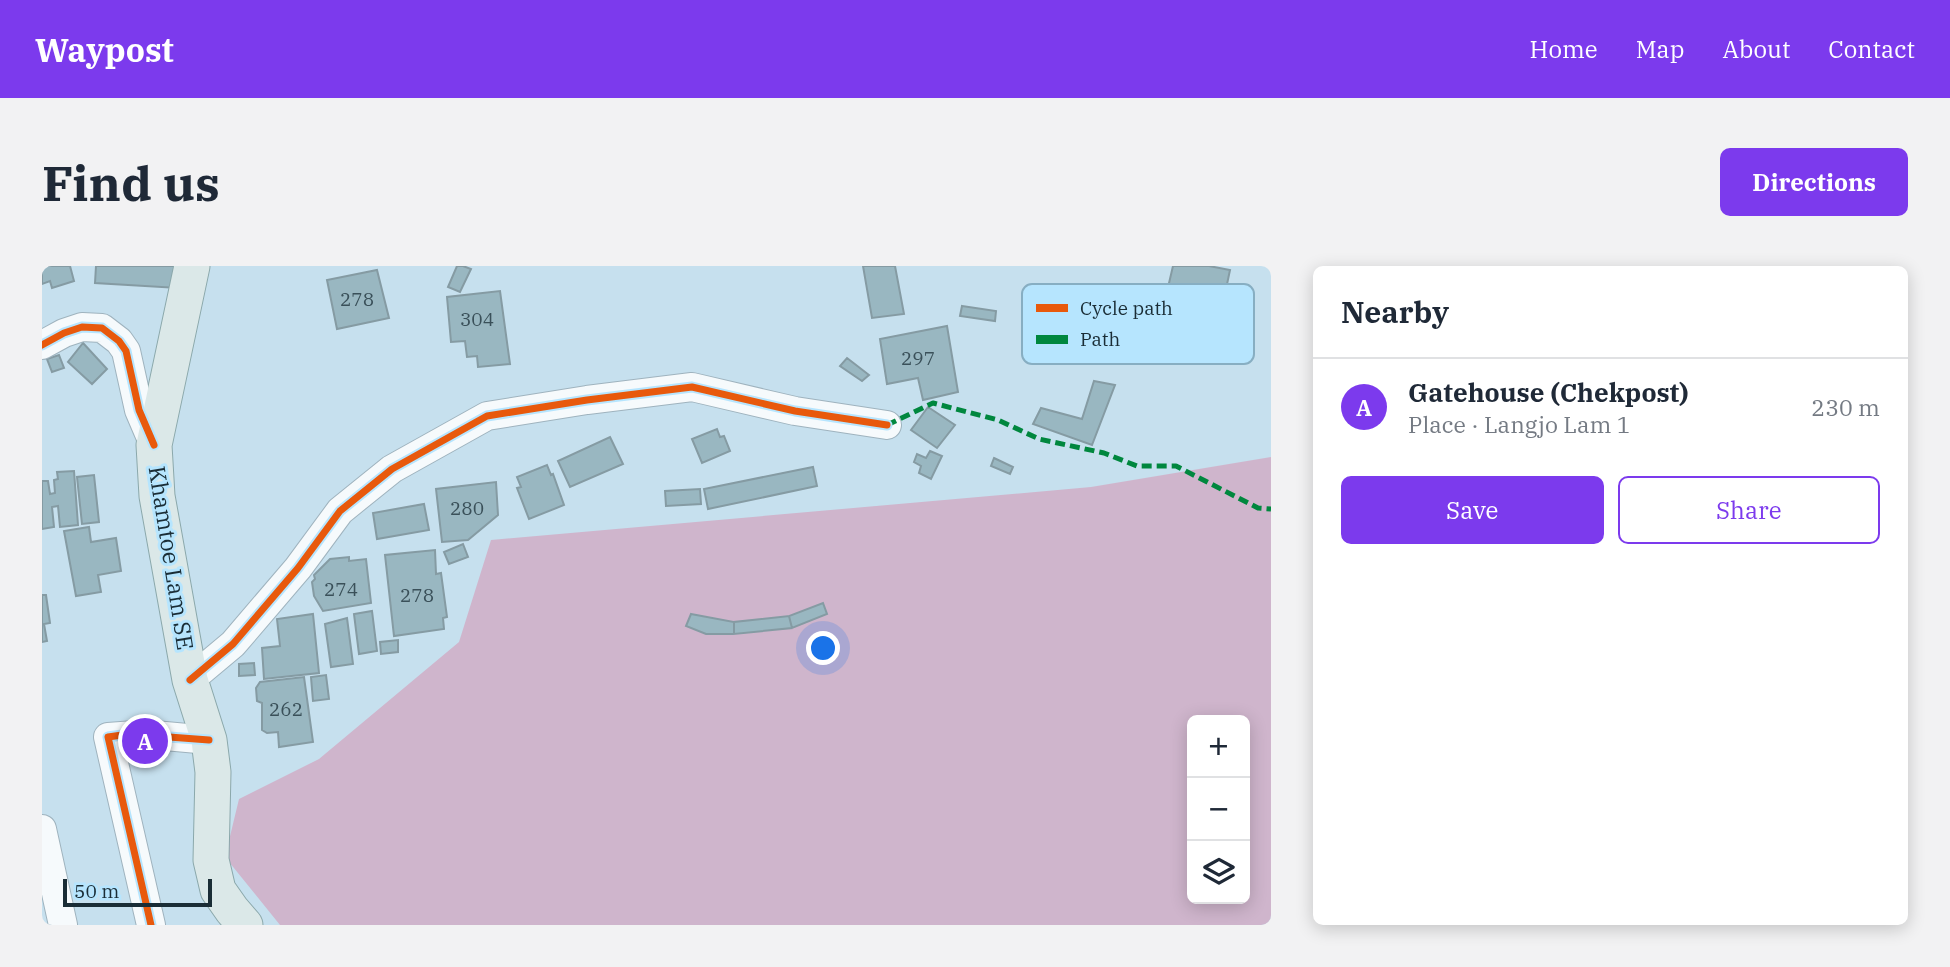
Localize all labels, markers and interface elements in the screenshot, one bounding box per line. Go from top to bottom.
text: Waypost [35,28,174,71]
text: Home [1530,33,1598,65]
text: Map [1636,33,1684,65]
text: About [1722,33,1790,65]
text: Contact [1828,33,1915,65]
button: Directions [1720,148,1908,216]
text: Find us [42,151,220,214]
legend [1022,284,1254,364]
house number: 278 [340,287,374,311]
text: Nearby [1341,292,1449,331]
text: Cycle path [1080,296,1173,320]
house number: 304 [460,307,494,331]
text: Path [1080,327,1120,351]
house number: 297 [901,346,935,370]
text: Gatehouse (Chekpost) [1408,375,1689,409]
text: A [1356,392,1372,422]
text: 230 m [1811,392,1880,422]
text: Place · Langjo Lam 1 [1408,409,1631,439]
street label: Khamtoe Lam SE [143,464,201,652]
button: Save [1341,476,1604,544]
button: Share [1618,476,1880,544]
house number: 280 [450,496,484,520]
house number: 274 [324,577,358,601]
house number: 278 [400,583,434,607]
your location [806,631,840,665]
house number: 262 [269,697,303,721]
pin: A [122,715,168,767]
map controls [1187,715,1250,904]
button: + [1187,715,1250,778]
button: − [1187,778,1250,841]
button: layers [1187,841,1250,904]
scale bar [63,876,212,908]
text: 50 m [74,879,119,903]

